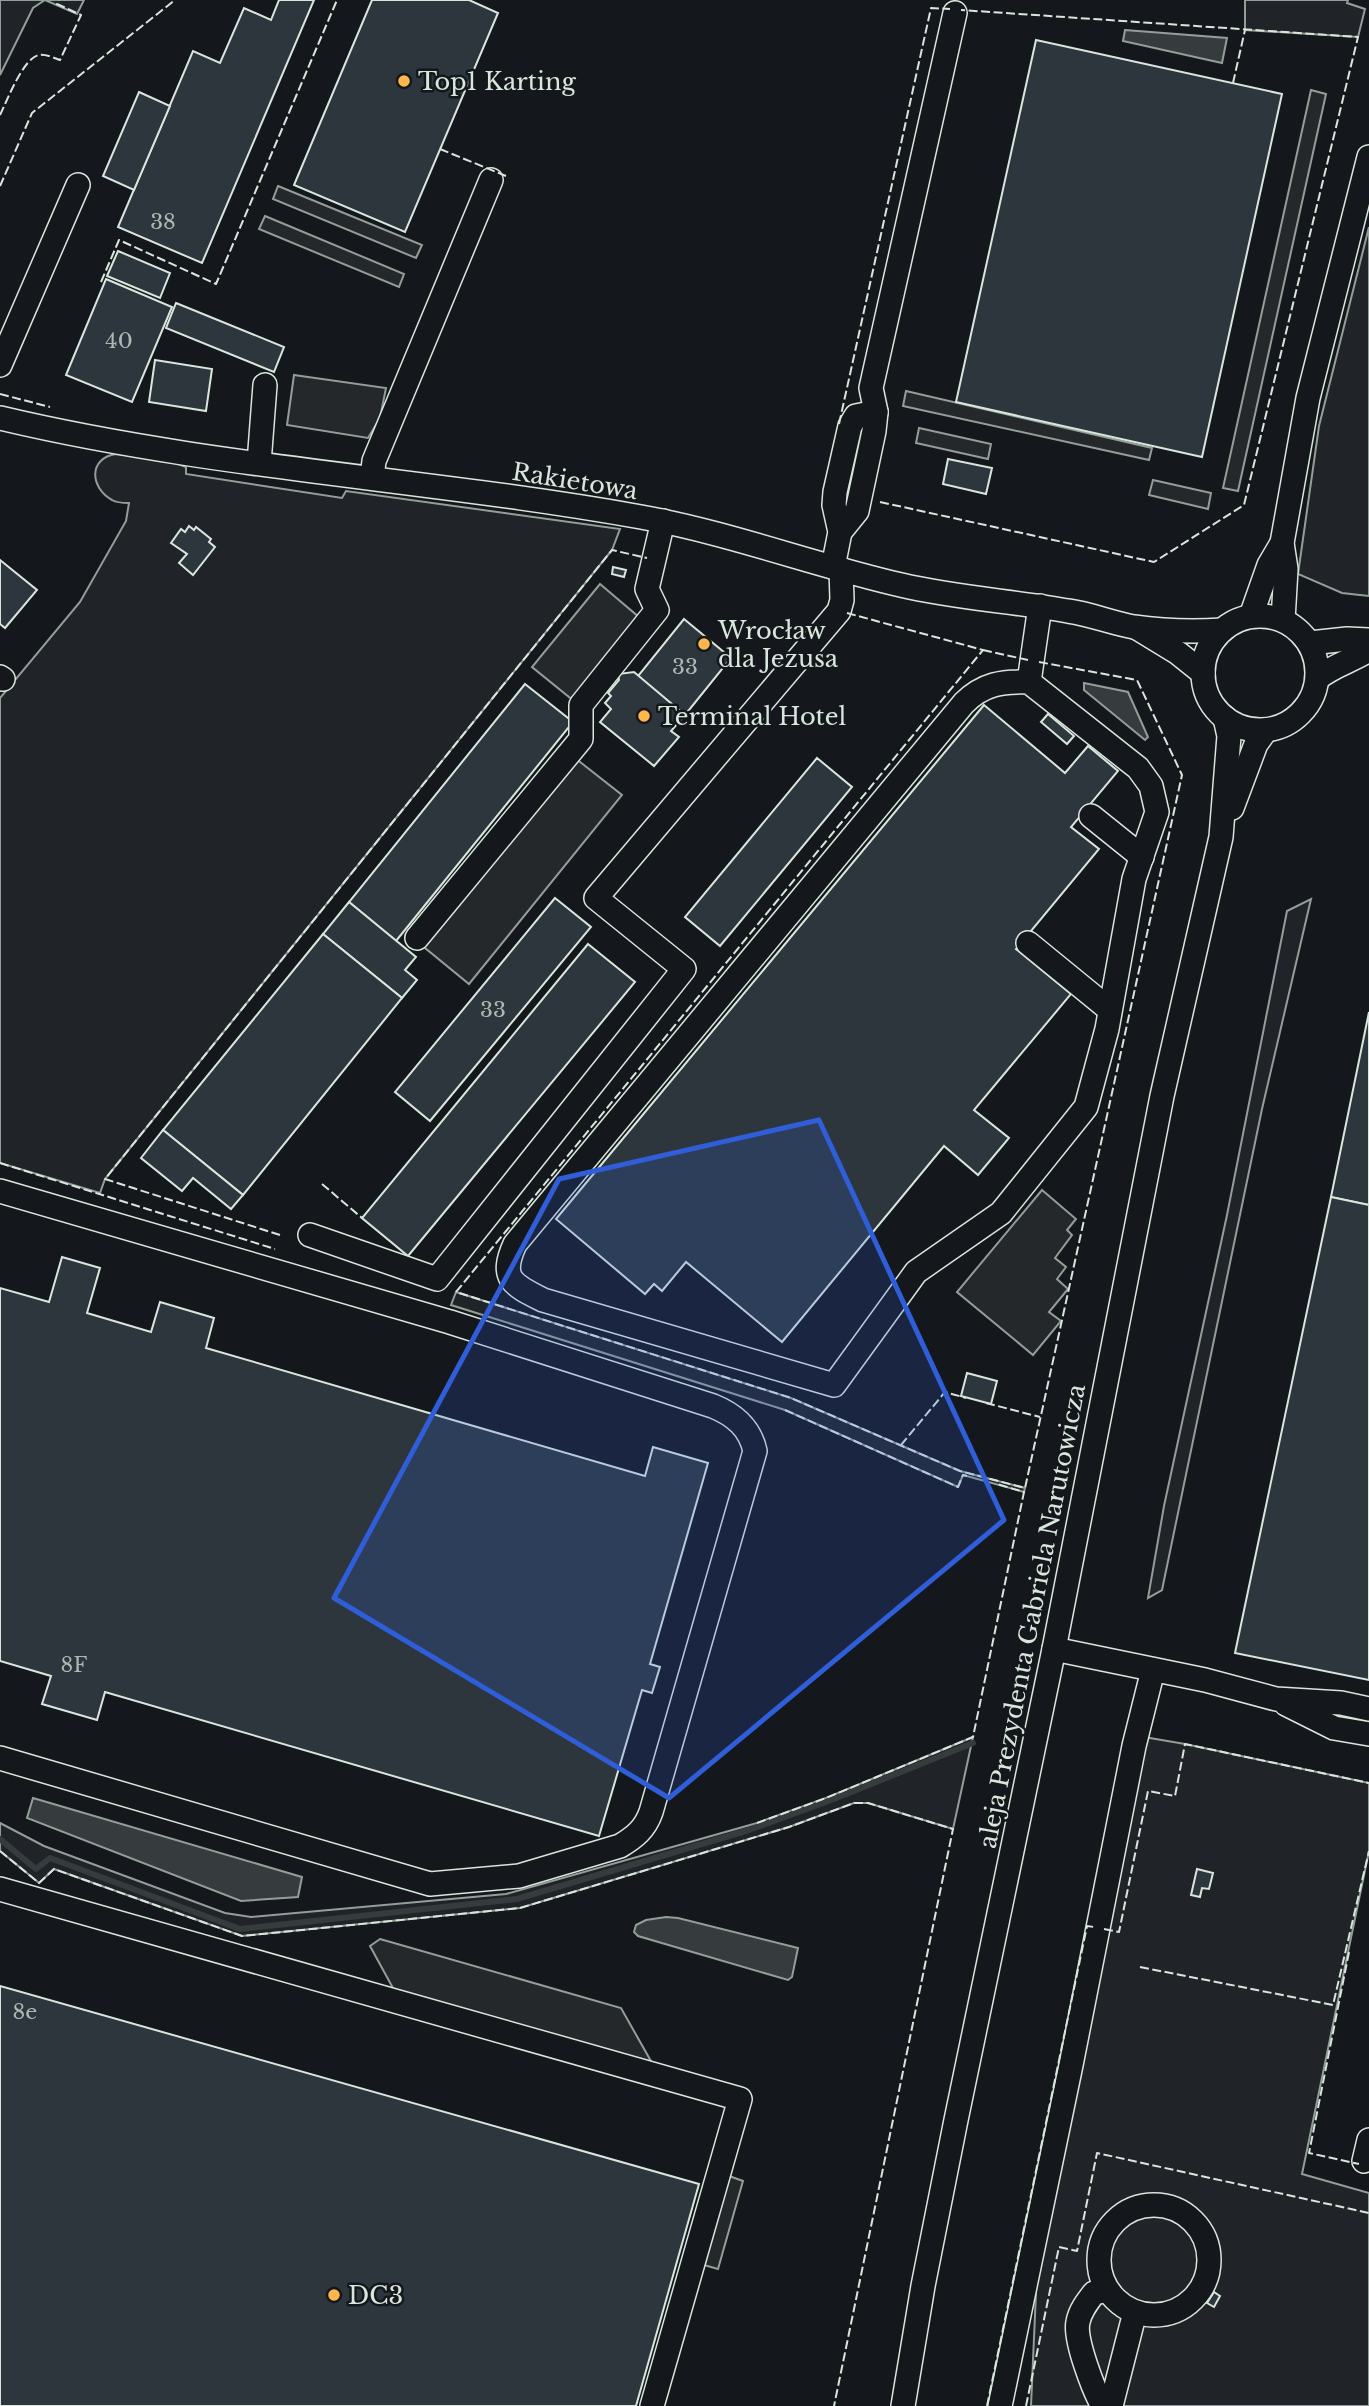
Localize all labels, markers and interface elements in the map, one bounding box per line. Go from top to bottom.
place label: Top1 Karting [418,67,576,96]
marker: Top1 Karting [396,73,412,89]
house number: 38 [150,209,176,235]
house number: 40 [105,328,133,354]
street label: Rakietowa [510,457,641,505]
place label: Wrocław dla Jezusa [717,616,839,673]
marker: Wrocław dla Jezusa [696,636,712,652]
house number: 33 [672,654,698,680]
place label: Terminal Hotel [658,702,846,731]
marker: Terminal Hotel [636,708,652,724]
house number: 33 [480,997,506,1023]
street label: aleja Prezydenta Gabriela Narutowicza [973,1381,1091,1851]
house number: 8F [61,1652,87,1678]
house number: 8e [13,1999,37,2025]
place label: DC3 [348,2281,403,2310]
marker: DC3 [326,2287,342,2303]

